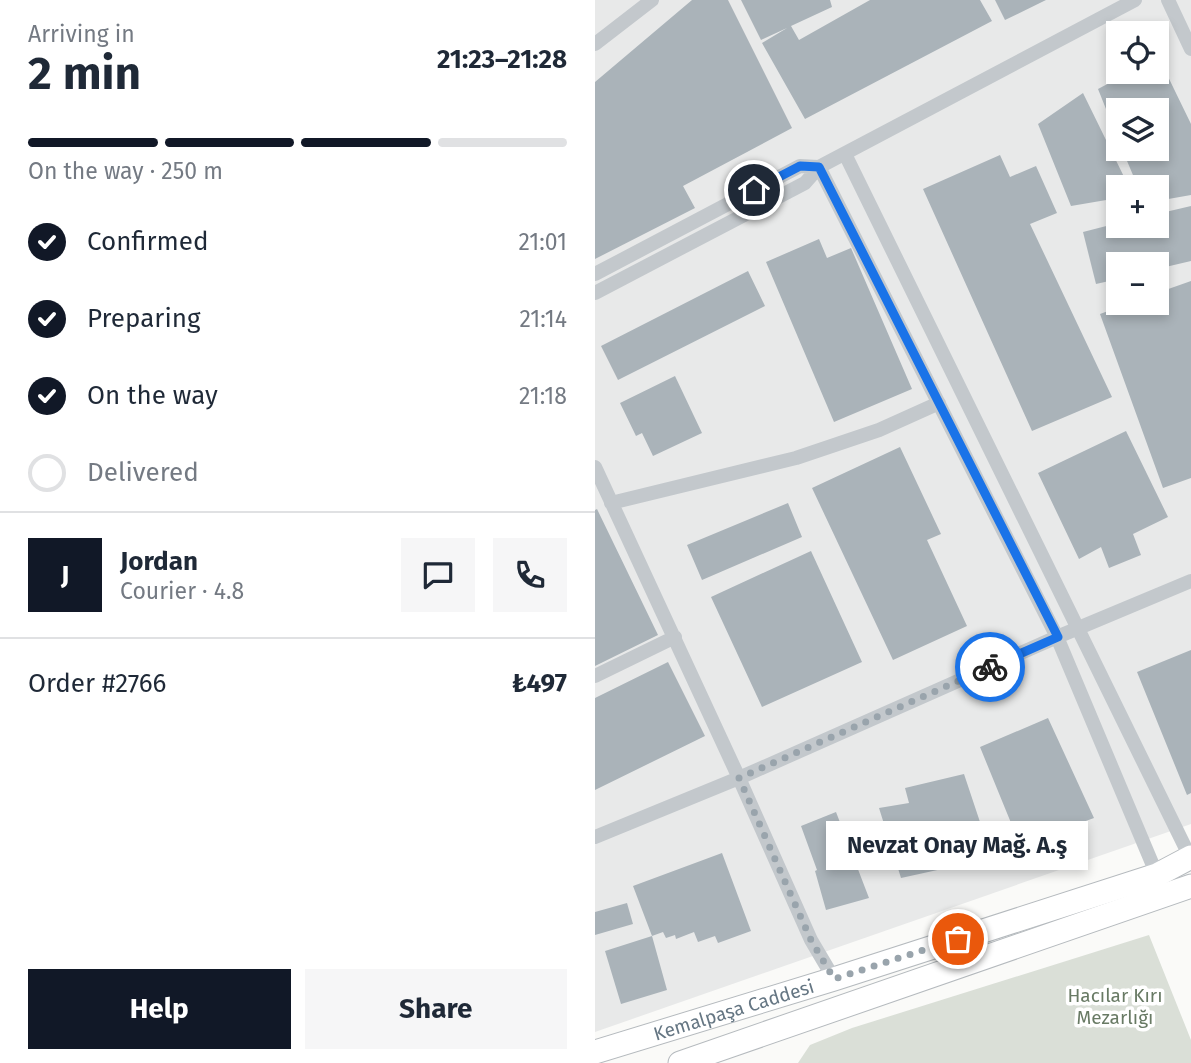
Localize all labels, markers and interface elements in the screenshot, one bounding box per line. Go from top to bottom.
text: Arriving in [28,20,135,48]
map controls [1106,21,1169,315]
button: locate [1106,21,1169,84]
text: 21:23–21:28 [437,44,567,75]
text: 2 min [28,46,141,101]
button: layers [1106,98,1169,161]
text: On the way · 250 m [28,157,223,185]
pin [724,160,784,220]
icon: home [735,171,773,209]
button: + [1106,175,1169,238]
icon: check [28,223,66,261]
text: Confirmed [87,226,208,257]
text: 21:01 [518,228,567,256]
button: − [1106,252,1169,315]
icon: check [28,300,66,338]
text: Preparing [87,303,200,334]
text: 21:14 [519,305,567,333]
icon: check [28,377,66,415]
text: On the way [87,380,218,411]
text: 21:18 [519,382,567,410]
text: Delivered [87,457,199,488]
button: chat [401,538,475,612]
button: phone [493,538,567,612]
text: Jordan [120,546,198,577]
text: J [61,560,69,591]
text: Courier · 4.8 [120,577,244,605]
courier [955,632,1025,702]
icon: bike [971,648,1009,686]
text: Order #2766 [28,668,166,699]
text: ₺497 [512,668,567,699]
callout: Nevzat Onay Mağ. A.ş [827,820,1089,869]
text: Nevzat Onay Mağ. A.ş [847,831,1067,859]
pin [928,909,988,969]
icon: bag [939,920,977,958]
button: Help [28,969,291,1049]
button: Share [305,969,567,1049]
street label: Kemalpaşa Caddesi [651,975,817,1045]
park label: Hacılar Kırı Mezarlığı [1067,984,1163,1029]

